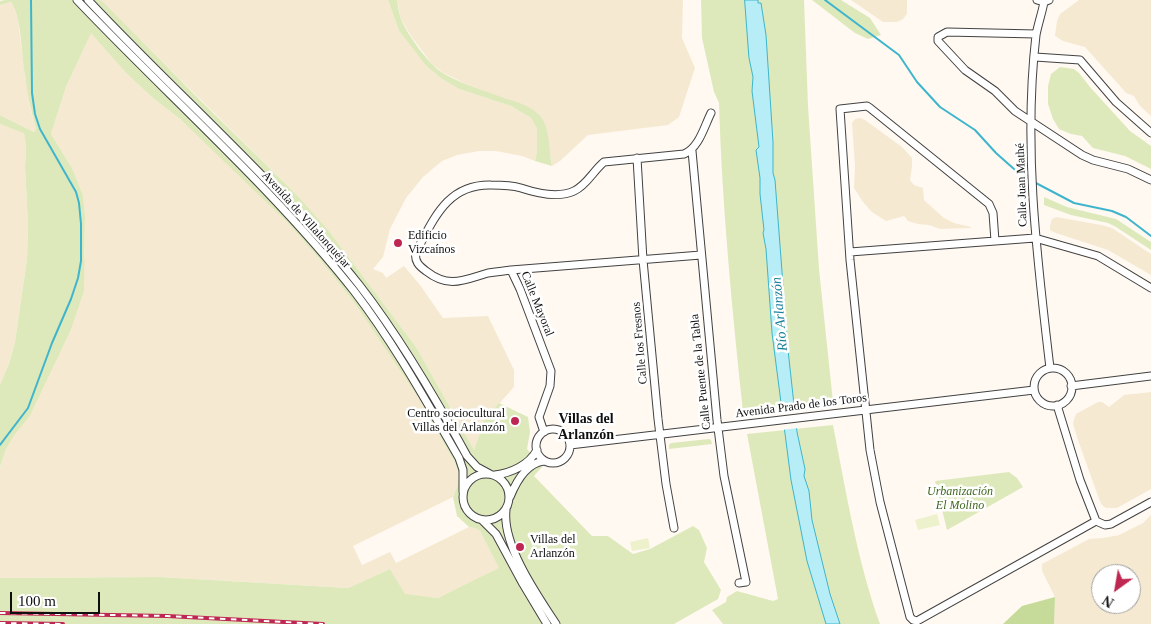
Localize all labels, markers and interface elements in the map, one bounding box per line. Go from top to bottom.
street label: Calle Juan Mathé [1013,143,1031,227]
street label: Avenida de Villalonquéjar [259,168,353,272]
place label: Edificio Vizcaínos [408,229,455,257]
marker: Edificio Vizcaínos [392,237,404,249]
street label: Calle Mayoral [517,269,557,339]
water label: Río Arlanzón [768,276,792,352]
street label: Calle los Fresnos [629,301,651,385]
street label: Calle Puente de la Tabla [688,313,714,431]
street label: Avenida Prado de los Toros [734,391,868,421]
place label: Centro sociocultural Villas del Arlanzón [407,407,505,435]
district label: Villas del Arlanzón [558,411,614,444]
marker: Centro sociocultural Villas del Arlanzón [509,415,521,427]
park label: Urbanización El Molino [927,485,993,513]
place label: Villas del Arlanzón [530,533,576,561]
marker: Villas del Arlanzón [514,541,526,553]
north arrow [1091,564,1141,614]
scale bar [12,582,102,614]
text: N [1100,592,1117,610]
text: 100 m [18,593,56,609]

